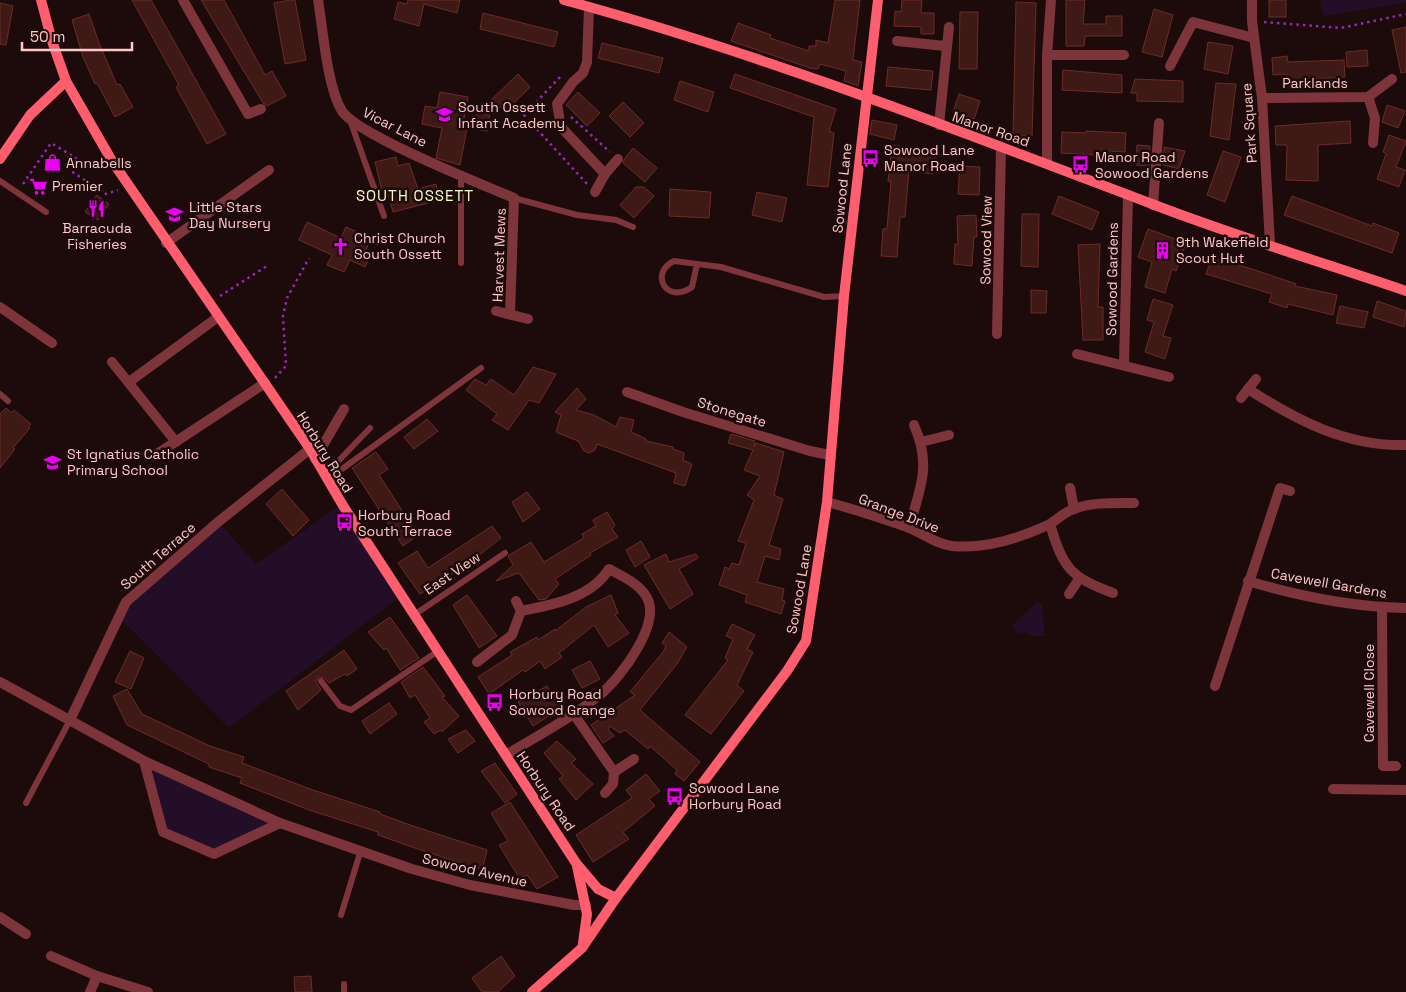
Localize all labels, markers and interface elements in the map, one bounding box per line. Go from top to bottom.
scale bar [22,20,132,52]
text: 50 m [30,27,65,46]
street label: Parklands [1282,74,1348,92]
street label: Park Square [1237,82,1261,164]
place label: South Ossett Infant Academy [458,98,565,132]
street label: Vicar Lane [360,103,430,151]
school or university icon: South Ossett Infant Academy [434,105,454,125]
street label: Manor Road [950,107,1032,151]
place label: Sowood Lane Manor Road [884,141,975,175]
street label: Sowood Lane [828,142,856,234]
bus stop icon: Sowood Lane Manor Road [860,148,880,168]
place label: Manor Road Sowood Gardens [1095,148,1209,182]
shop icon: Annabells [42,153,62,173]
place label: Annabells [66,154,132,172]
bus stop icon: Manor Road Sowood Gardens [1071,155,1091,175]
supermarket icon: Premier [28,176,48,196]
place label: Premier [52,177,103,195]
district label: SOUTH OSSETT [356,186,474,205]
street label: Sowood View [976,195,996,285]
restaurant icon: Barracuda Fisheries [87,198,107,218]
place label: Little Stars Day Nursery [189,198,271,232]
school or university icon: Little Stars Day Nursery [165,205,185,225]
street label: Harvest Mews [488,208,510,302]
place label: Barracuda Fisheries [62,219,132,253]
street label: Sowood Gardens [1102,222,1122,336]
place label: Christ Church South Ossett [354,229,446,263]
place label: 9th Wakefield Scout Hut [1176,233,1268,267]
church icon: Christ Church South Ossett [330,236,350,256]
building icon: 9th Wakefield Scout Hut [1152,240,1172,260]
street label: Stonegate [695,393,769,431]
street label: Horbury Road [293,408,357,496]
place label: St Ignatius Catholic Primary School [67,445,199,479]
school or university icon: St Ignatius Catholic Primary School [43,452,63,472]
street label: Grange Drive [856,489,942,537]
place label: Horbury Road South Terrace [358,506,452,540]
bus stop icon: Horbury Road South Terrace [334,513,354,533]
street label: South Terrace [117,518,199,594]
street label: Sowood Lane [782,543,816,635]
street label: East View [420,548,484,598]
street label: Cavewell Gardens [1270,564,1388,602]
street label: Cavewell Close [1360,644,1378,742]
place label: Horbury Road Sowood Grange [509,685,615,719]
bus stop icon: Horbury Road Sowood Grange [485,692,505,712]
street label: Horbury Road [513,748,579,834]
place label: Sowood Lane Horbury Road [689,779,782,813]
bus stop icon: Sowood Lane Horbury Road [665,786,685,806]
street label: Sowood Avenue [421,849,529,891]

